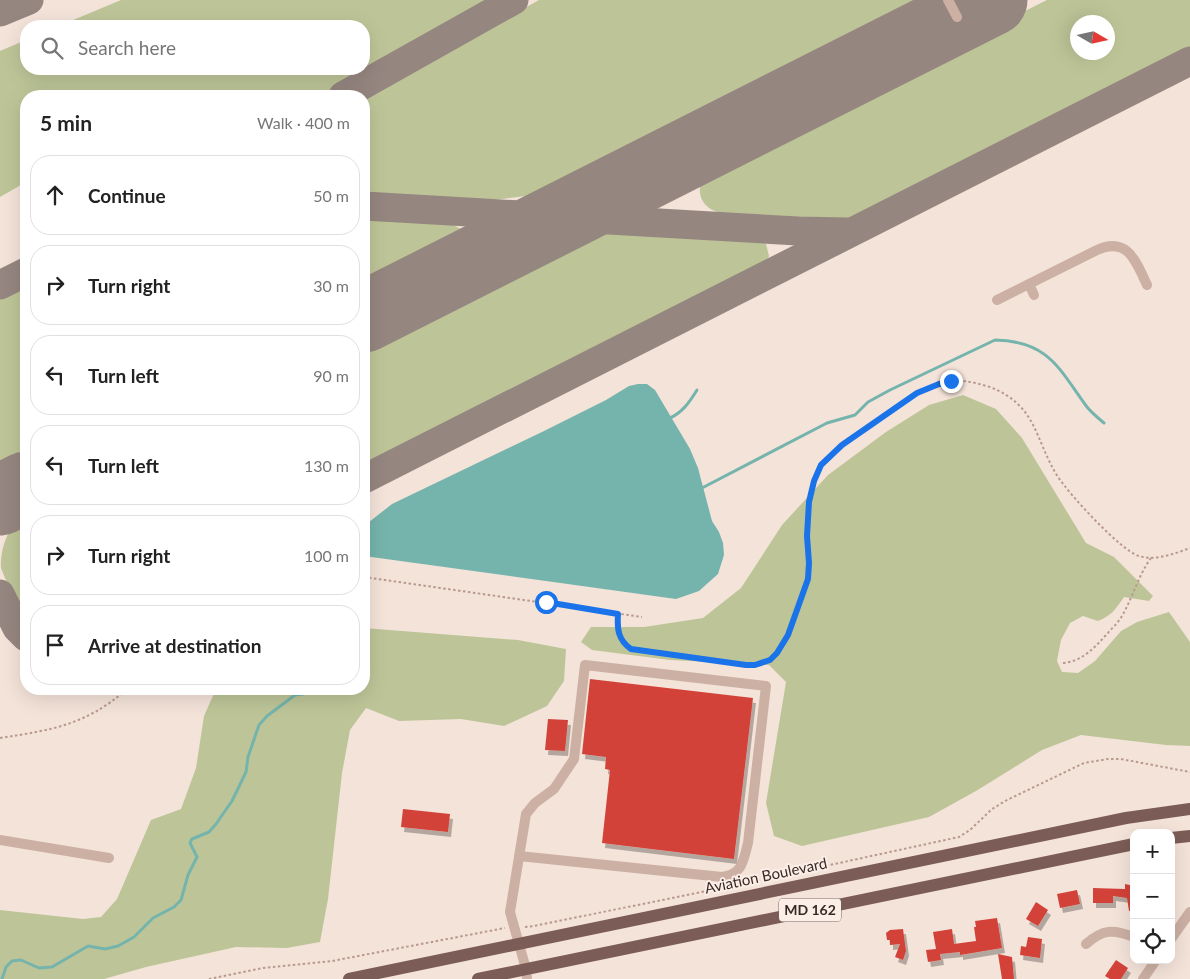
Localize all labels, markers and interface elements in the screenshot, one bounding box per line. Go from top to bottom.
north arrow [1070,15,1115,60]
search box [20,20,370,75]
icon: search [38,34,66,62]
text: Search here [78,36,176,59]
text: 5 min [40,110,92,135]
text: Walk · 400 m [257,113,350,132]
icon: ahead [41,181,69,209]
text: Continue [88,184,166,207]
text: 50 m [313,186,349,205]
icon: right [41,271,69,299]
text: Turn right [88,274,170,297]
text: 30 m [313,276,349,295]
icon: left [41,361,69,389]
text: Turn left [88,364,159,387]
text: 90 m [313,366,349,385]
route end [940,370,963,393]
icon: left [41,451,69,479]
text: Turn left [88,454,159,477]
text: 130 m [304,456,349,475]
icon: right [41,541,69,569]
text: Turn right [88,544,170,567]
text: 100 m [304,546,349,565]
route start [535,591,558,614]
icon: arrive [41,631,69,659]
text: Arrive at destination [88,634,261,657]
map controls [1130,829,1175,964]
button: + [1130,829,1175,874]
street label: Aviation Boulevard [703,853,829,897]
button: − [1130,874,1175,919]
road number: MD 162 [779,898,841,922]
button: locate [1130,919,1175,964]

